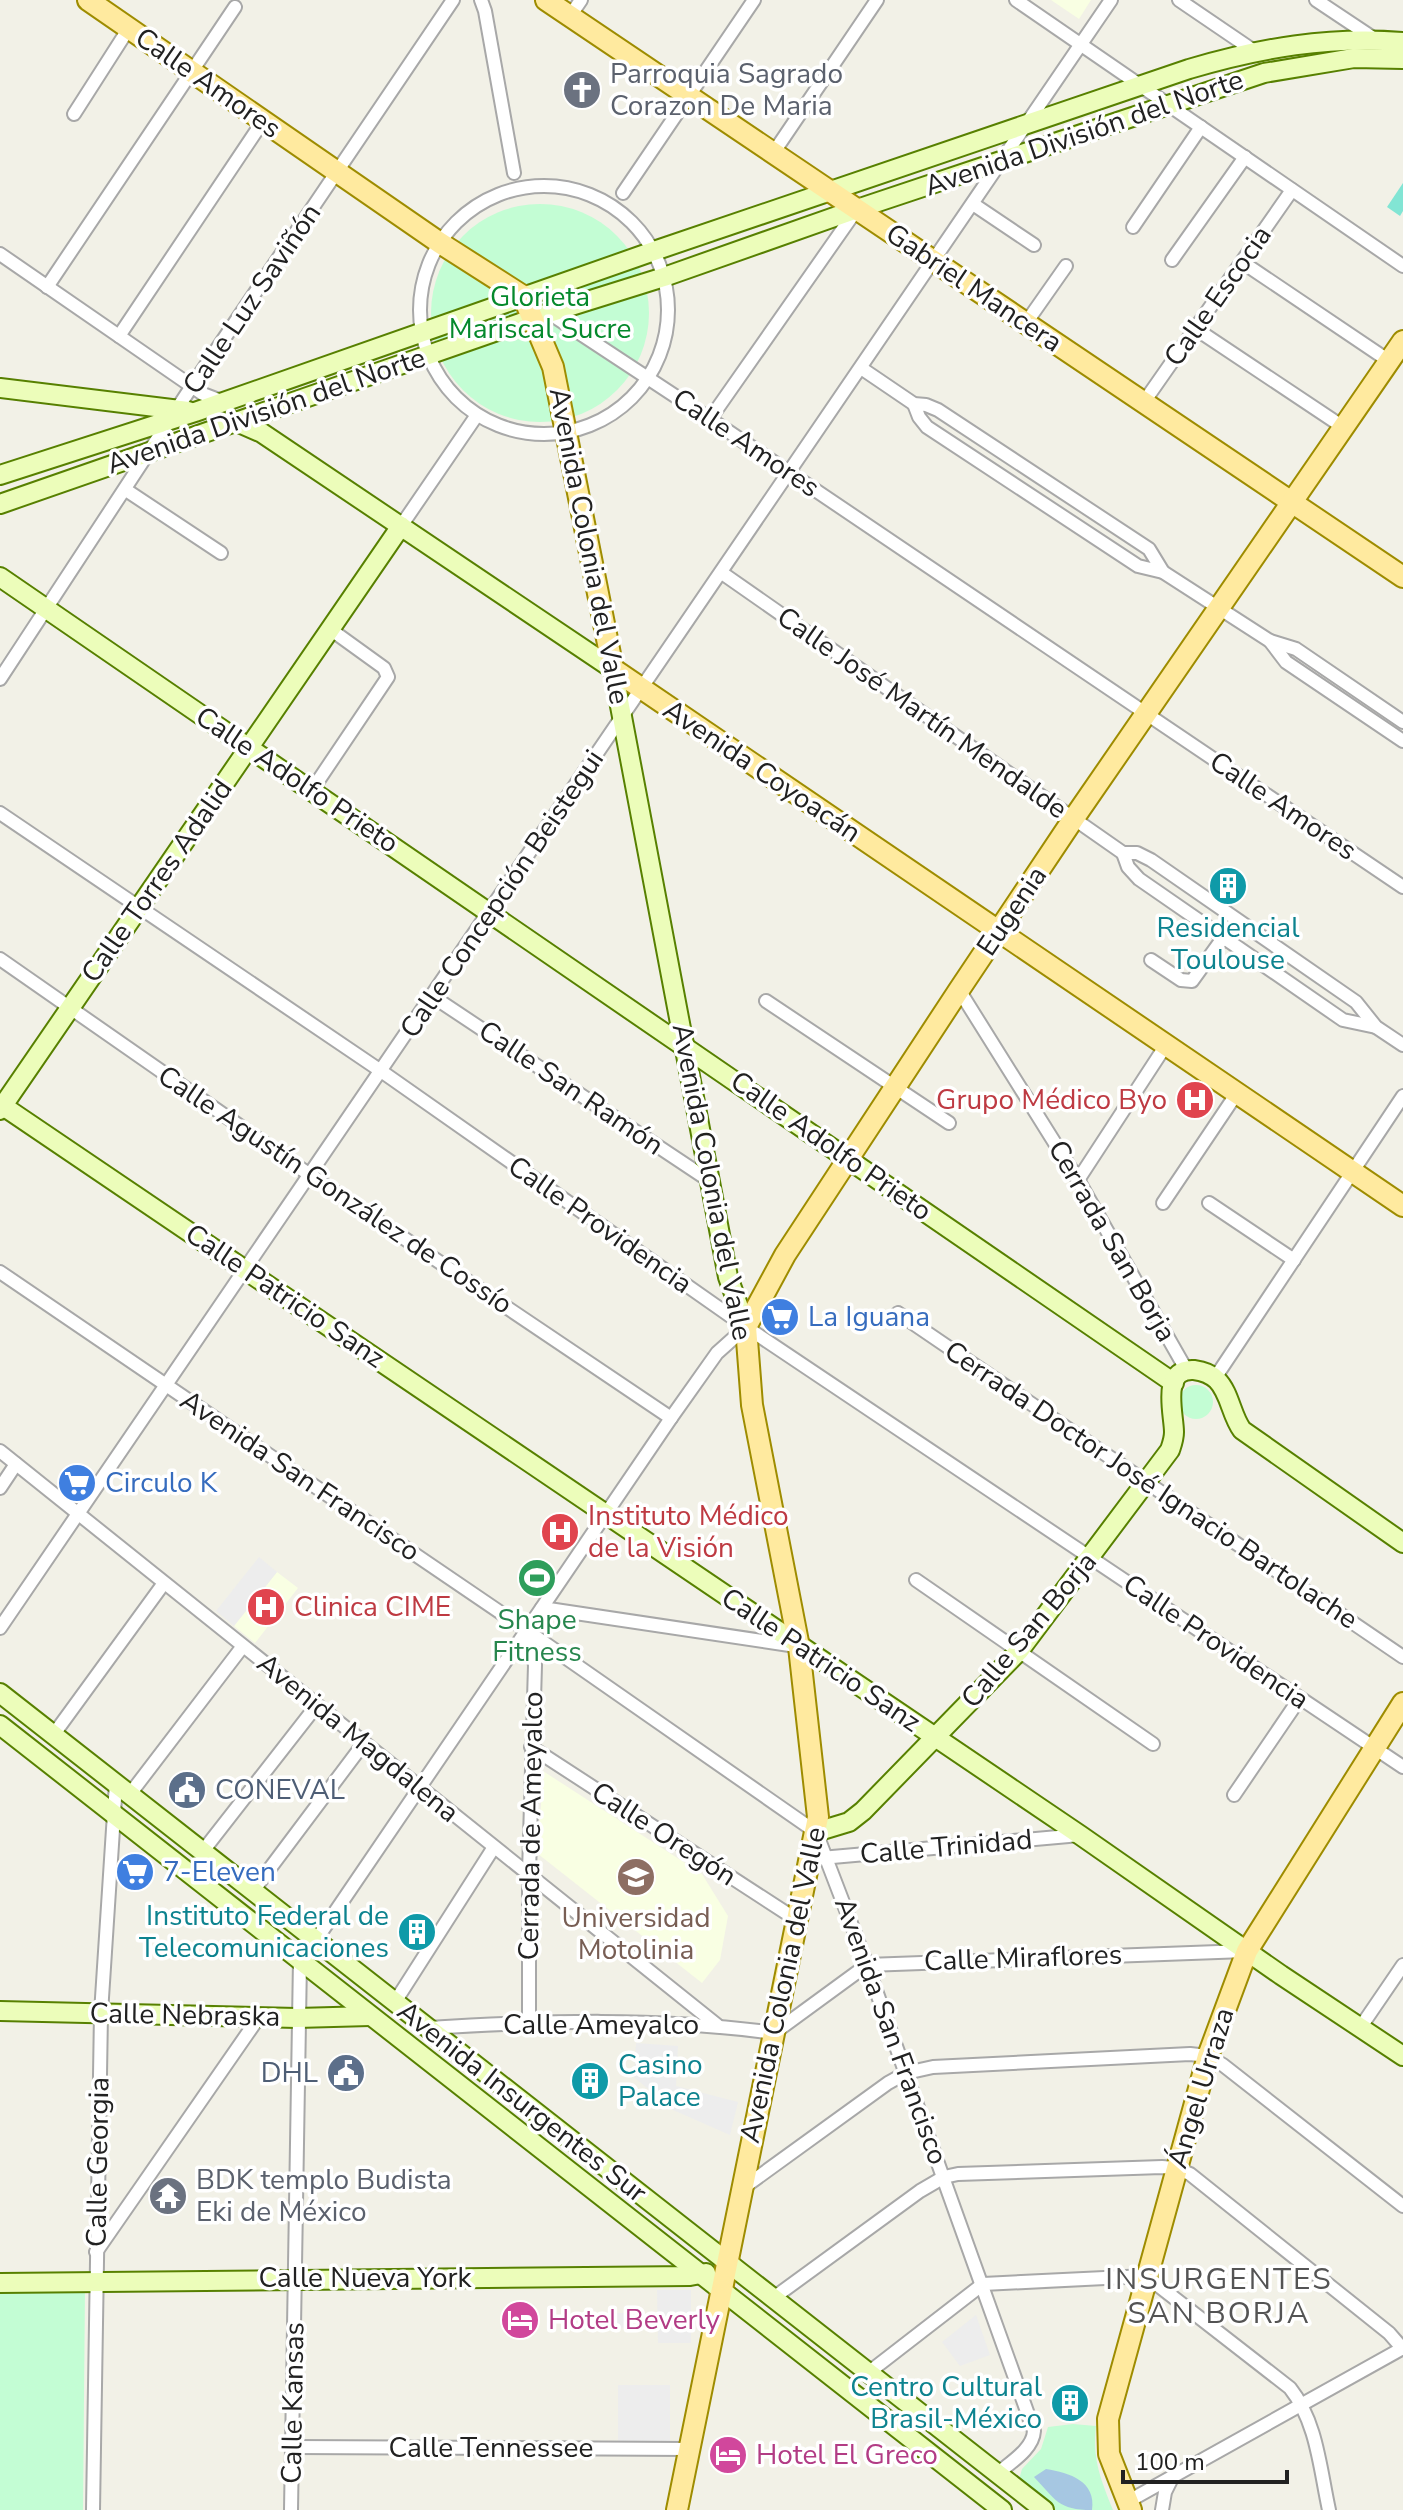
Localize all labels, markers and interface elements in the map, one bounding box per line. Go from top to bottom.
street label: Calle Amores [128,19,288,147]
place label: Parroquia Sagrado Corazon De Maria [610,55,843,125]
street label: Avenida División del Norte [920,61,1248,205]
church icon: Parroquia Sagrado Corazon De Maria [561,69,603,111]
street label: Calle Luz Saviñón [174,196,330,402]
street label: Gabriel Mancera [878,215,1070,361]
street label: Calle Escocia [1155,218,1281,374]
park label: Glorieta Mariscal Sucre [449,278,631,348]
street label: Avenida División del Norte [102,339,430,483]
street label: Calle Amores [665,380,827,506]
street label: Avenida Colonia del Valle [540,384,638,708]
street label: Calle José Martín Mendalde [769,598,1075,828]
street label: Avenida Coyoacán [656,691,868,851]
street label: Calle Adolfo Prieto [188,698,406,862]
street label: Calle Concepción Beistegui [391,742,613,1046]
street label: Calle Amores [1202,743,1364,869]
street label: Calle Torres Adalid [73,772,241,990]
street label: Eugenia [968,859,1056,963]
building icon: Residencial Toulouse [1207,865,1249,907]
place label: Residencial Toulouse [1157,909,1300,979]
street label: Calle San Ramón [471,1012,671,1164]
street label: Avenida Colonia del Valle [663,1020,761,1344]
street label: Calle Agustín González de Cossío [150,1057,520,1323]
street label: Calle Adolfo Prieto [723,1062,939,1230]
hospital icon: Grupo Médico Byo [1174,1079,1216,1121]
place label: Grupo Médico Byo [936,1081,1167,1119]
street label: Cerrada San Borja [1039,1133,1185,1349]
street label: Calle Providencia [500,1147,700,1303]
street label: Calle Patricio Sanz [178,1215,392,1377]
supermarket icon: La Iguana [759,1296,801,1338]
place label: La Iguana [808,1298,930,1336]
street label: Cerrada Doctor José Ignacio Bartolache [937,1332,1365,1638]
street label: Avenida San Francisco [173,1382,427,1570]
supermarket icon: Circulo K [56,1462,98,1504]
place label: Circulo K [105,1464,218,1502]
place label: Instituto Médico de la Visión [588,1497,789,1567]
hospital icon: Instituto Médico de la Visión [539,1511,581,1553]
street label: Calle San Borja [952,1544,1106,1716]
sports icon: Shape Fitness [516,1557,558,1599]
street label: Calle Providencia [1116,1566,1316,1718]
street label: Calle Patricio Sanz [714,1579,928,1741]
hospital icon: Clinica CIME [245,1586,287,1628]
place label: Clinica CIME [294,1588,451,1626]
place label: Shape Fitness [492,1601,582,1671]
street label: Avenida Magdalena [249,1645,467,1831]
street label: Cerrada de Ameyalco [510,1691,552,1961]
public building icon: CONEVAL [166,1769,208,1811]
place label: CONEVAL [215,1771,345,1809]
street label: Calle Oregón [584,1773,744,1895]
street label: Calle Trinidad [858,1821,1034,1873]
street label: Avenida Colonia del Valle [731,1824,835,2146]
supermarket icon: 7-Eleven [114,1851,156,1893]
place label: 7-Eleven [163,1853,276,1891]
school or university icon: Universidad Motolinia [615,1856,657,1898]
street label: Avenida San Francisco [825,1892,957,2170]
place label: Instituto Federal de Telecomunicaciones [139,1897,389,1967]
place label: Universidad Motolinia [561,1899,711,1969]
building icon: Instituto Federal de Telecomunicaciones [396,1911,438,1953]
street label: Calle Miraflores [923,1936,1123,1980]
street label: Avenida Insurgentes Sur [389,1993,655,2211]
street label: Calle Nebraska [89,1994,281,2036]
street label: Ángel Urraza [1159,2003,1243,2173]
street label: Calle Ameyalco [503,2006,699,2044]
place label: Casino Palace [618,2046,703,2116]
public building icon: DHL [325,2052,367,2094]
place label: DHL [261,2054,318,2092]
building icon: Casino Palace [569,2060,611,2102]
street label: Calle Georgia [78,2077,118,2247]
place label: BDK templo Budista Eki de México [196,2161,452,2231]
temple icon: BDK templo Budista Eki de México [147,2175,189,2217]
street label: Calle Nueva York [258,2259,473,2297]
district label: INSURGENTES SAN BORJA [1105,2259,1333,2334]
hotel icon: Hotel Beverly [499,2299,541,2341]
place label: Hotel Beverly [548,2301,721,2339]
street label: Calle Kansas [273,2322,313,2484]
place label: Centro Cultural Brasil-México [850,2368,1043,2438]
building icon: Centro Cultural Brasil-México [1049,2382,1091,2424]
street label: Calle Tennessee [389,2429,593,2467]
hotel icon: Hotel El Greco [707,2434,749,2476]
scale bar [1123,2434,1287,2484]
place label: Hotel El Greco [756,2436,938,2474]
text: 100 m [1135,2446,1205,2478]

